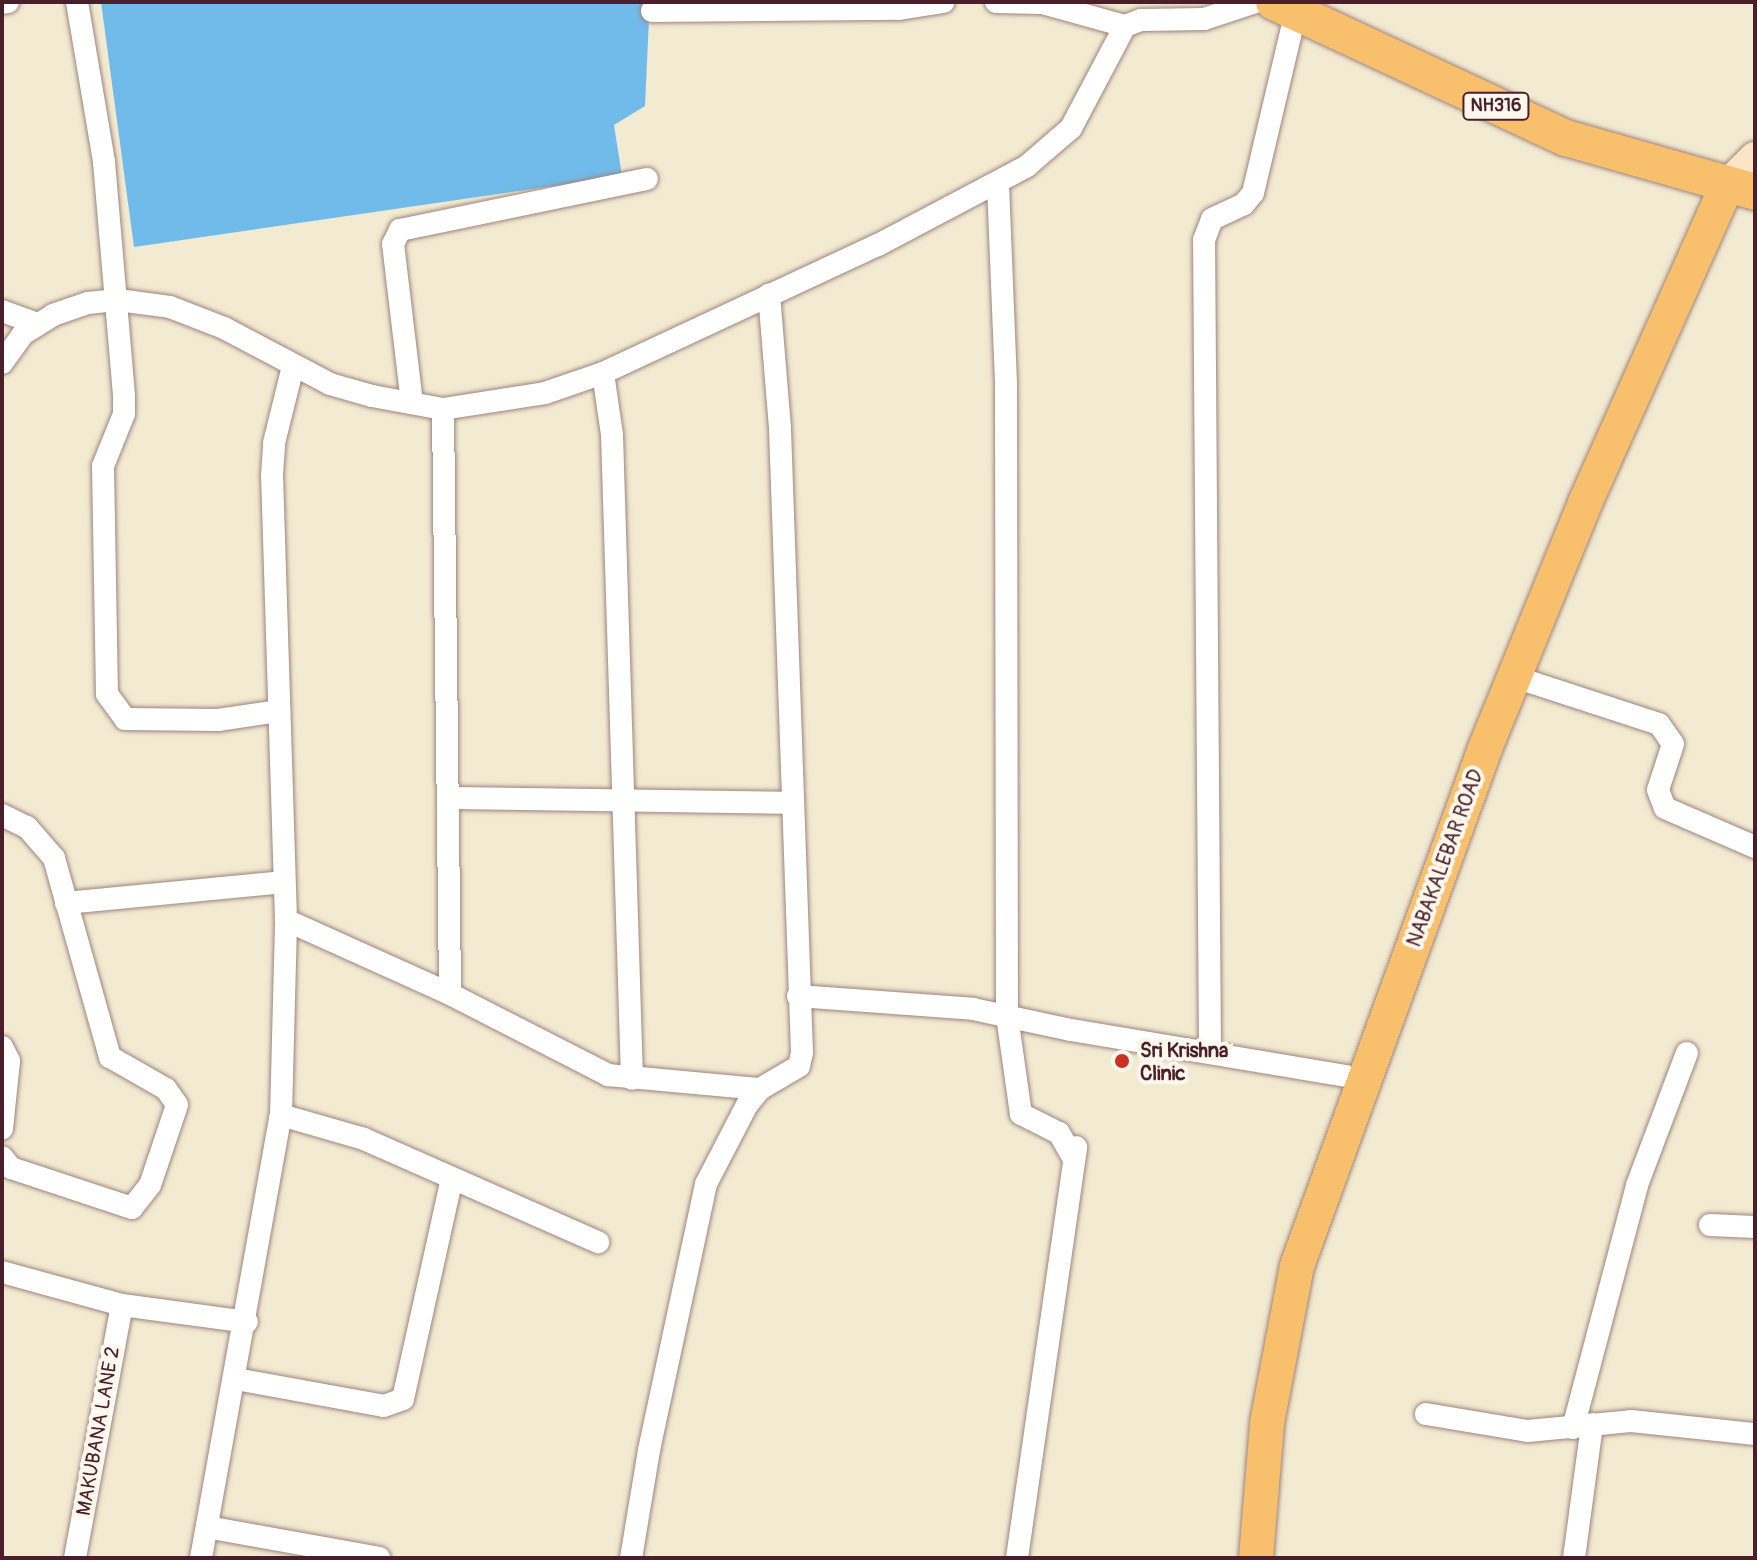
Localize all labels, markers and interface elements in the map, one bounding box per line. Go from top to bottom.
road number: NH316 [1462,92,1530,120]
street label: NABAKALEBAR ROAD [1402,766,1488,950]
place label: Sri Krishna Clinic [1140,1038,1228,1085]
marker: Sri Krishna Clinic [1111,1050,1133,1072]
street label: MAKUBANA LANE 2 [71,1344,125,1518]

